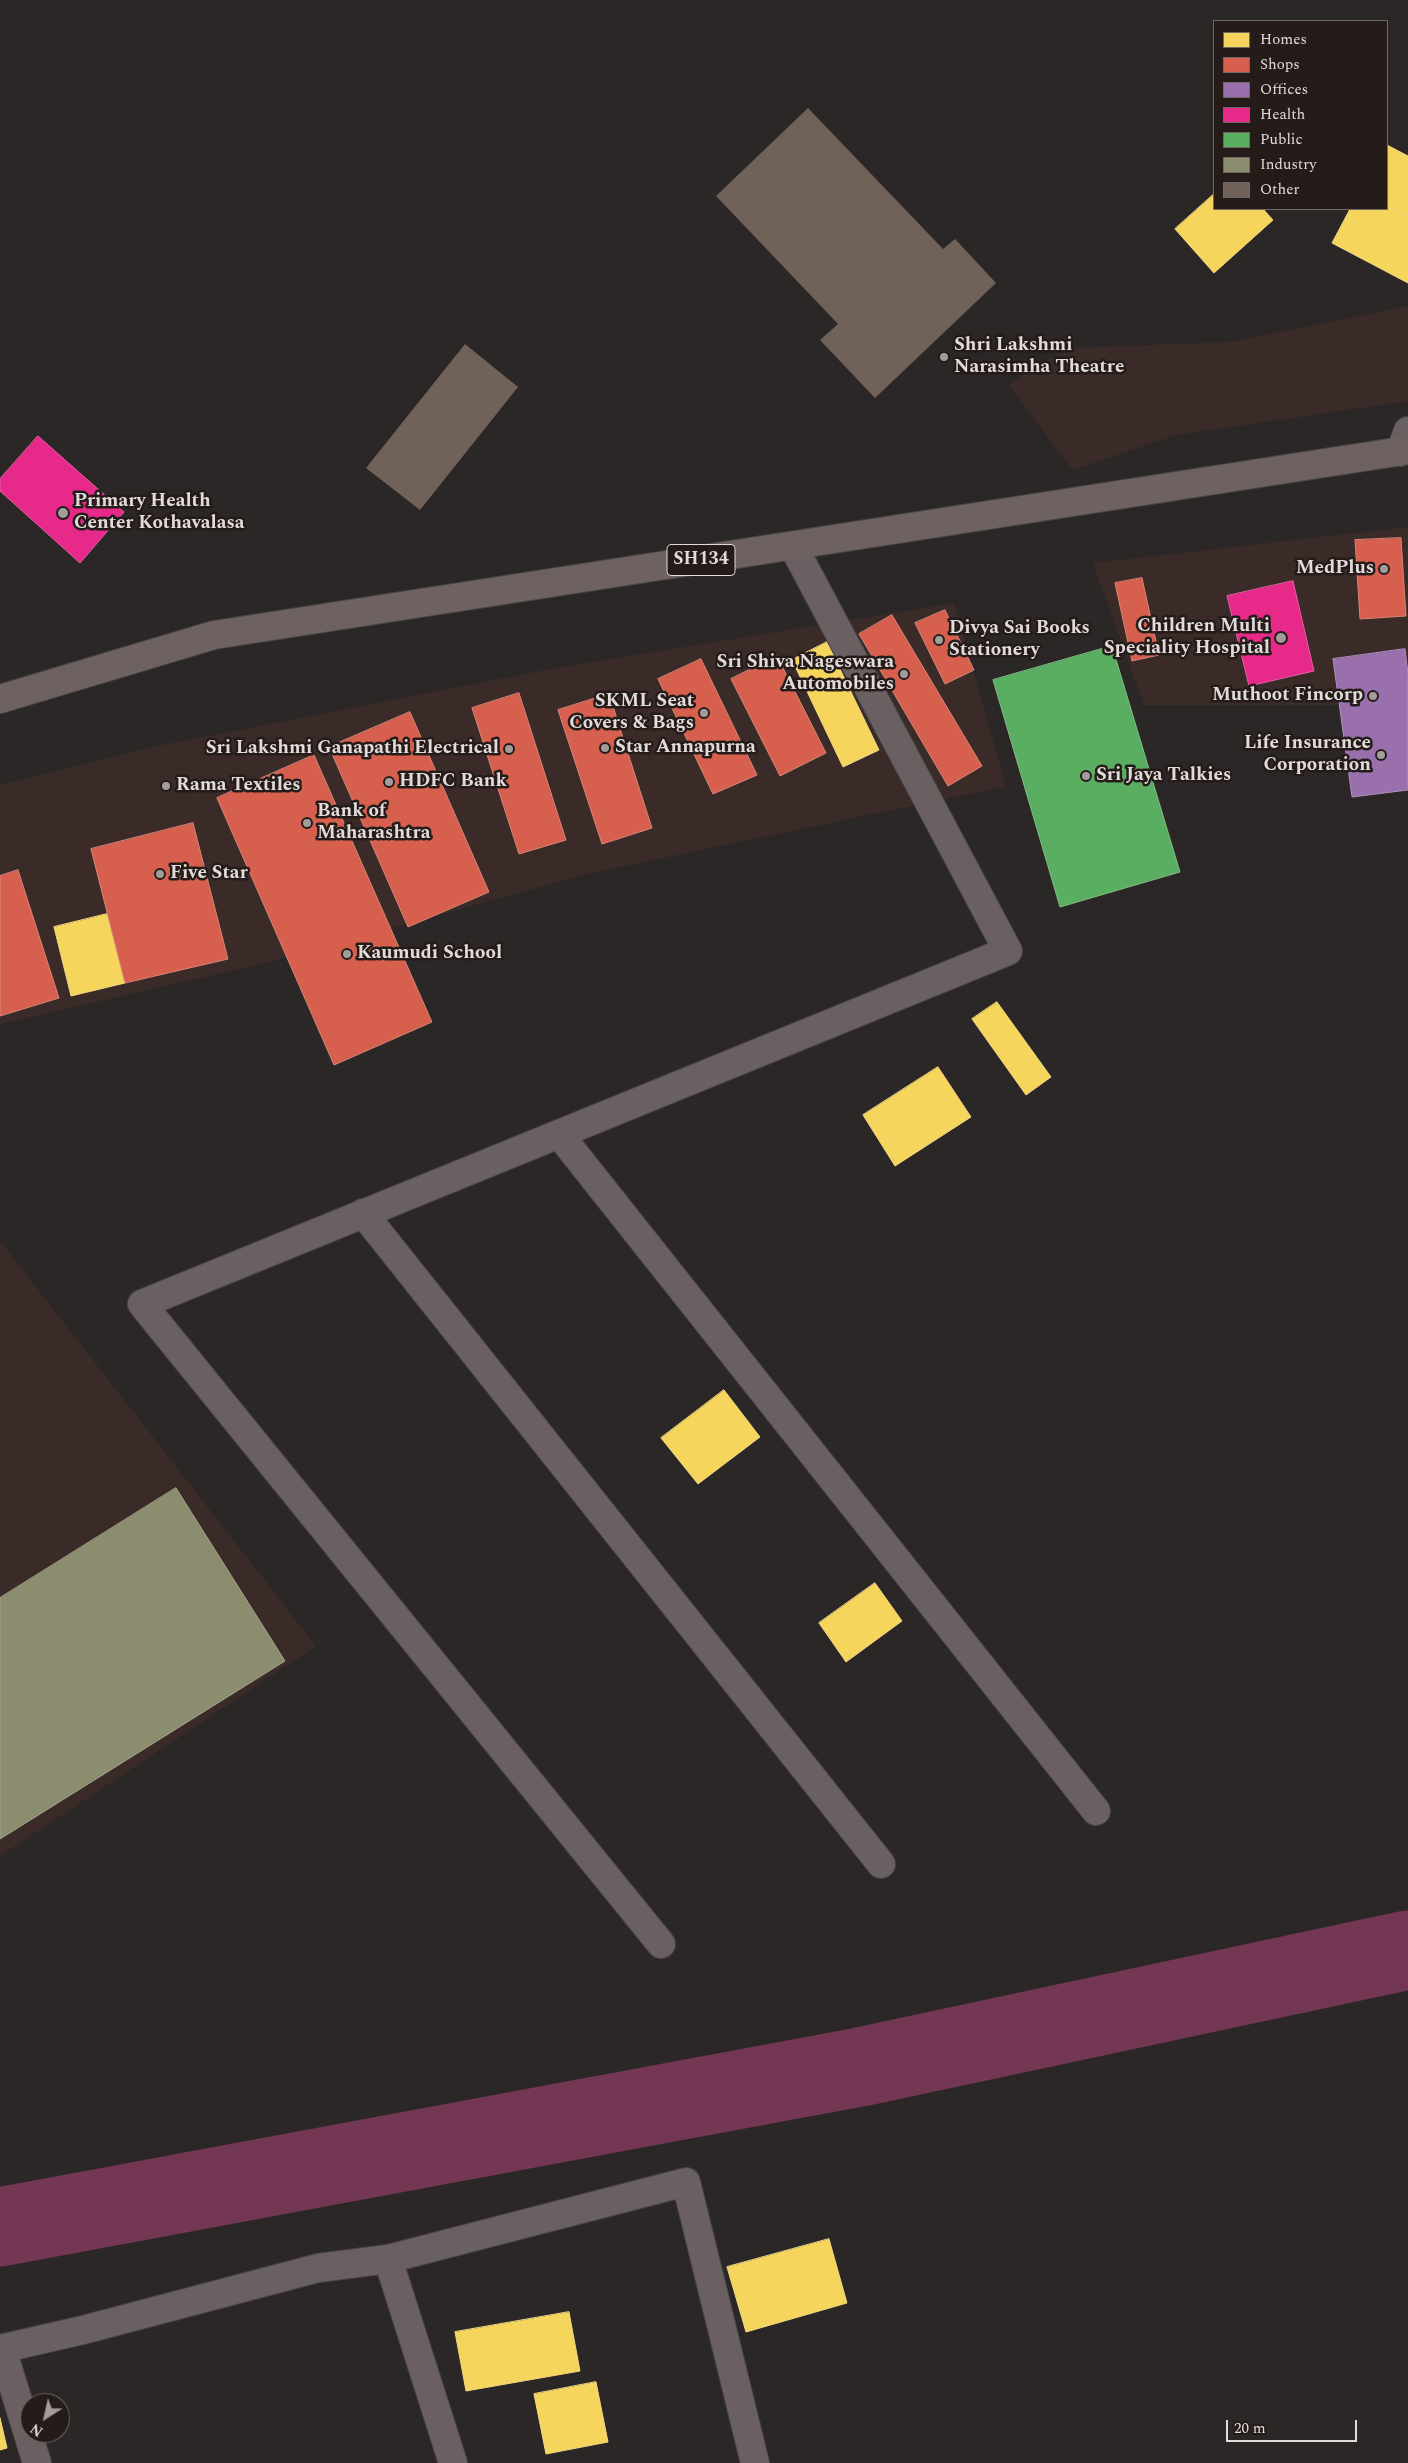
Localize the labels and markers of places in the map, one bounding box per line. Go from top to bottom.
place label: Shri Lakshmi Narasimha Theatre [954,335,1124,379]
marker: Shri Lakshmi Narasimha Theatre [938,351,950,363]
place label: Primary Health Center Kothavalasa [74,491,245,535]
marker: Primary Health Center Kothavalasa [56,506,70,520]
place label: MedPlus [1296,558,1374,580]
marker: MedPlus [1378,563,1390,575]
place label: Children Multi Speciality Hospital [1104,616,1270,660]
place label: Divya Sai Books Stationery [949,618,1090,662]
marker: Children Multi Speciality Hospital [1274,631,1288,645]
marker: Divya Sai Books Stationery [933,634,945,646]
place label: Sri Shiva Nageswara Automobiles [717,652,894,696]
marker: Sri Shiva Nageswara Automobiles [898,668,910,680]
place label: Muthoot Fincorp [1212,685,1363,707]
marker: Muthoot Fincorp [1367,690,1379,702]
place label: SKML Seat Covers & Bags [569,691,694,735]
marker: SKML Seat Covers & Bags [698,707,710,719]
place label: Life Insurance Corporation [1244,733,1371,777]
place label: Star Annapurna [615,737,756,759]
place label: Sri Lakshmi Ganapathi Electrical [206,738,499,760]
marker: Star Annapurna [599,742,611,754]
marker: Sri Lakshmi Ganapathi Electrical [503,743,515,755]
marker: Life Insurance Corporation [1375,749,1387,761]
place label: Sri Jaya Talkies [1096,765,1231,787]
marker: Sri Jaya Talkies [1080,770,1092,782]
place label: HDFC Bank [399,771,507,793]
place label: Rama Textiles [176,775,301,797]
marker: HDFC Bank [383,776,395,788]
marker: Rama Textiles [160,780,172,792]
place label: Bank of Maharashtra [317,801,430,845]
marker: Bank of Maharashtra [301,817,313,829]
place label: Five Star [170,863,248,885]
marker: Five Star [154,868,166,880]
place label: Kaumudi School [357,943,502,965]
marker: Kaumudi School [341,948,353,960]

